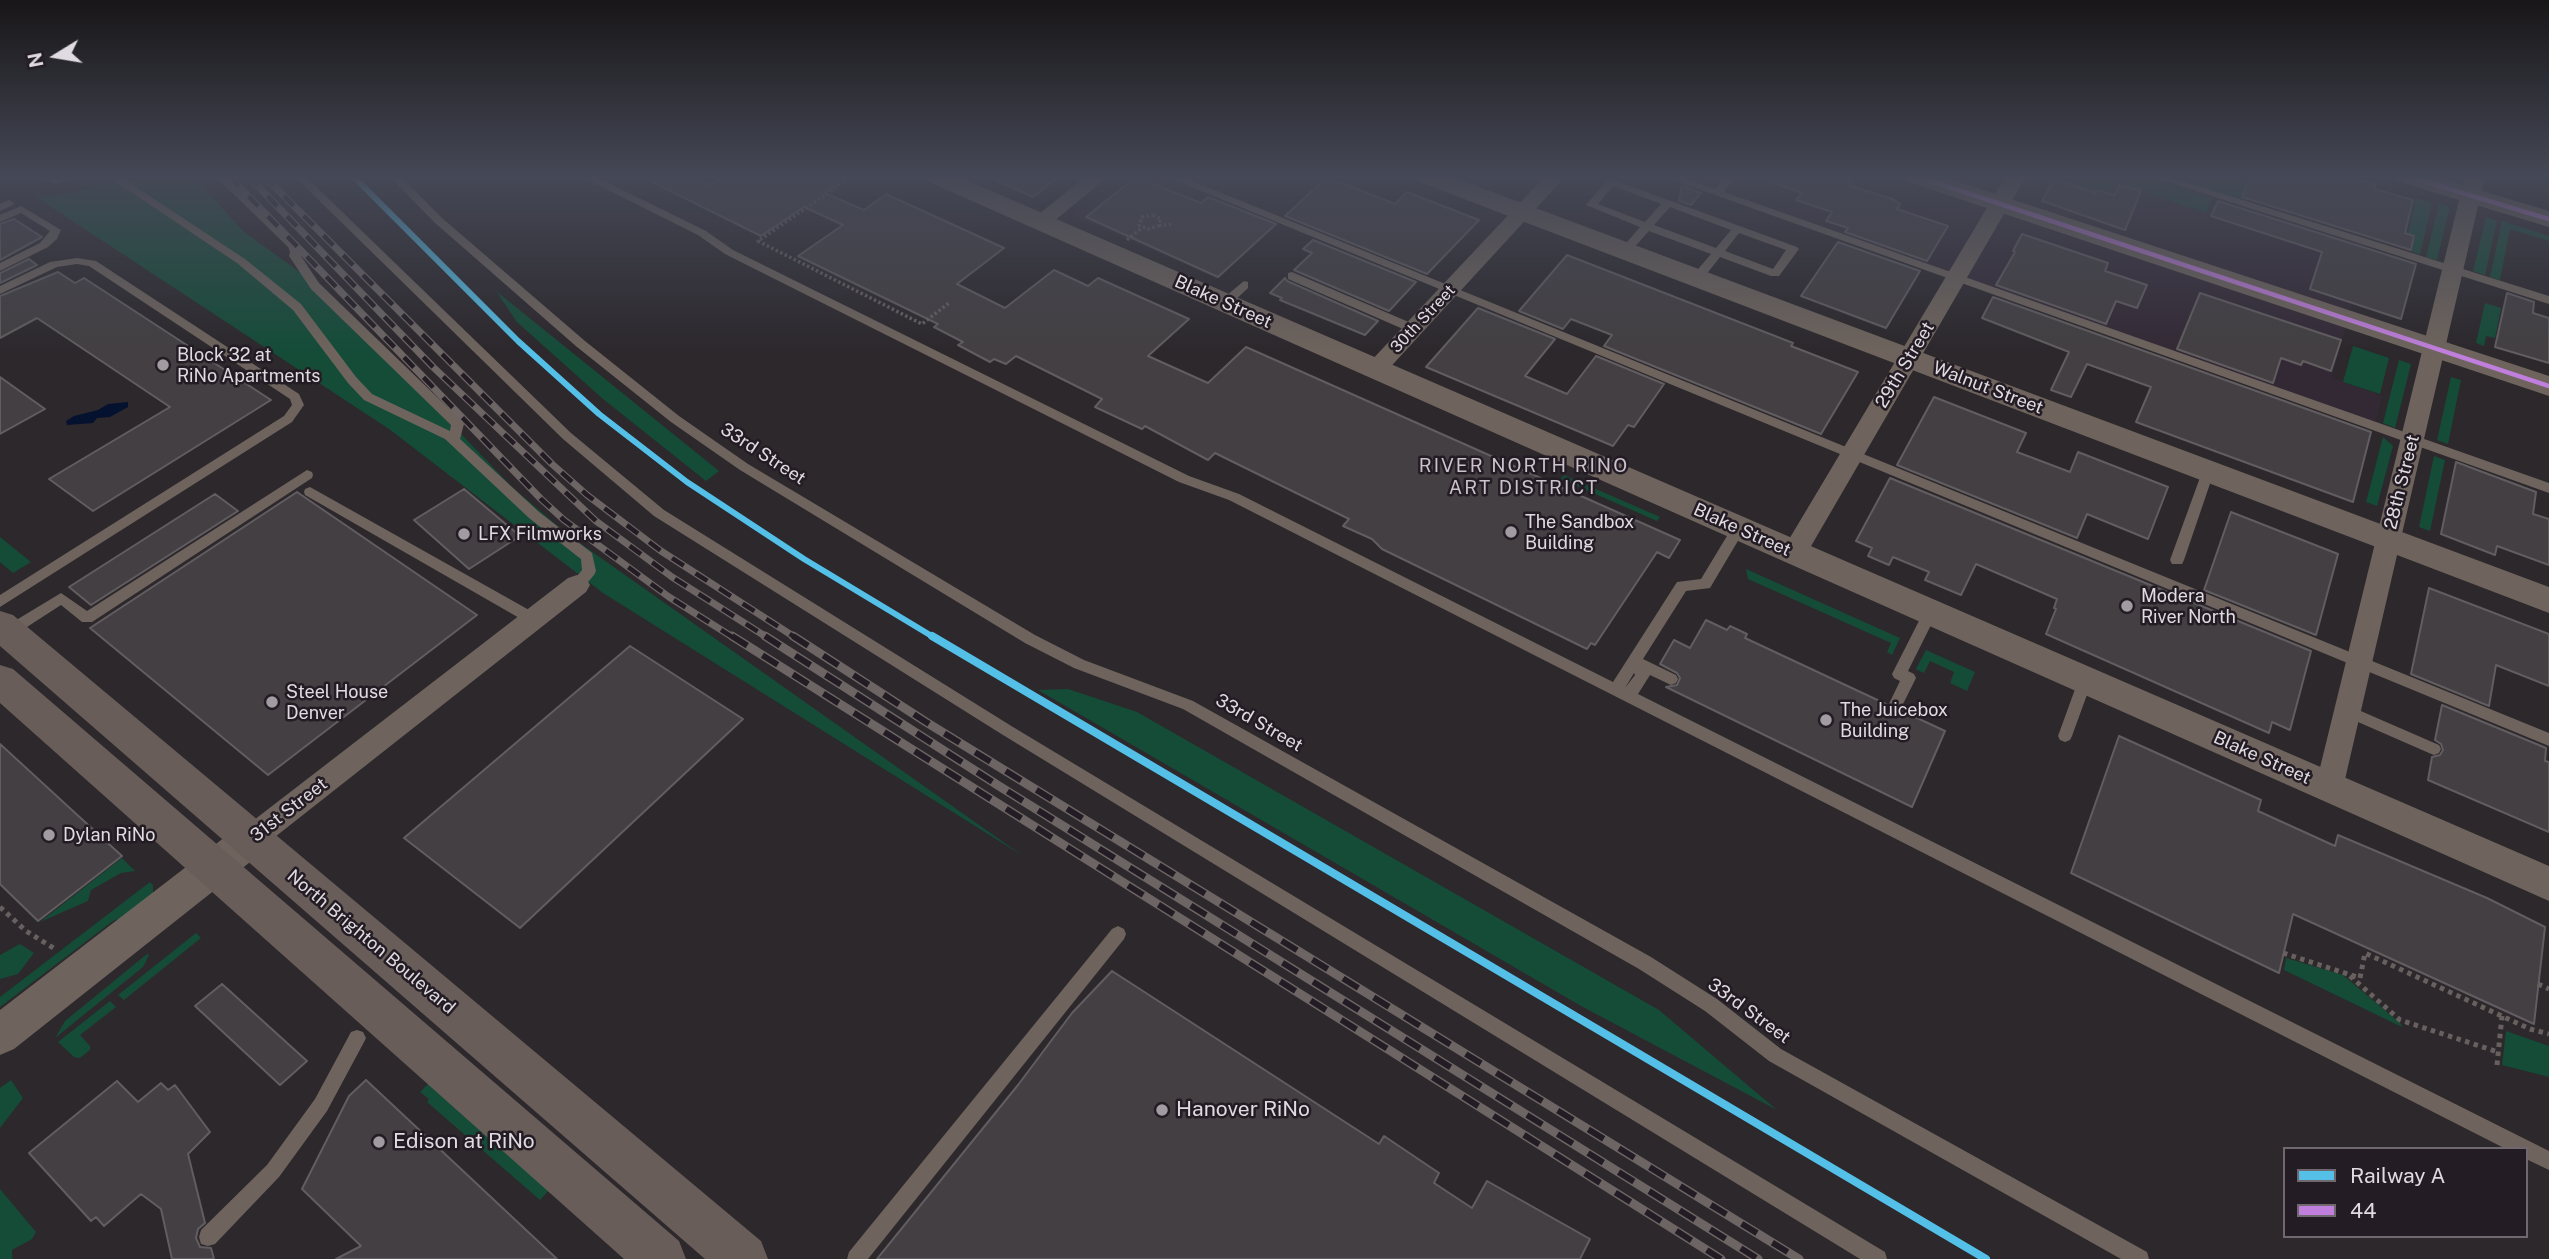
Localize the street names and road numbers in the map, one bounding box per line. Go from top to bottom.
street label: Blake Street [1171,271,1275,333]
street label: 30th Street [1387,281,1459,357]
street label: 29th Street [1871,318,1939,412]
street label: Walnut Street [1930,357,2046,419]
street label: 33rd Street [716,418,810,490]
street label: 28th Street [2380,432,2424,532]
street label: Blake Street [1690,499,1794,561]
street label: 33rd Street [1212,689,1306,757]
street label: Blake Street [2210,727,2314,789]
street label: 31st Street [246,773,332,847]
street label: North Brighton Boulevard [283,865,459,1019]
street label: 33rd Street [1703,974,1795,1048]

